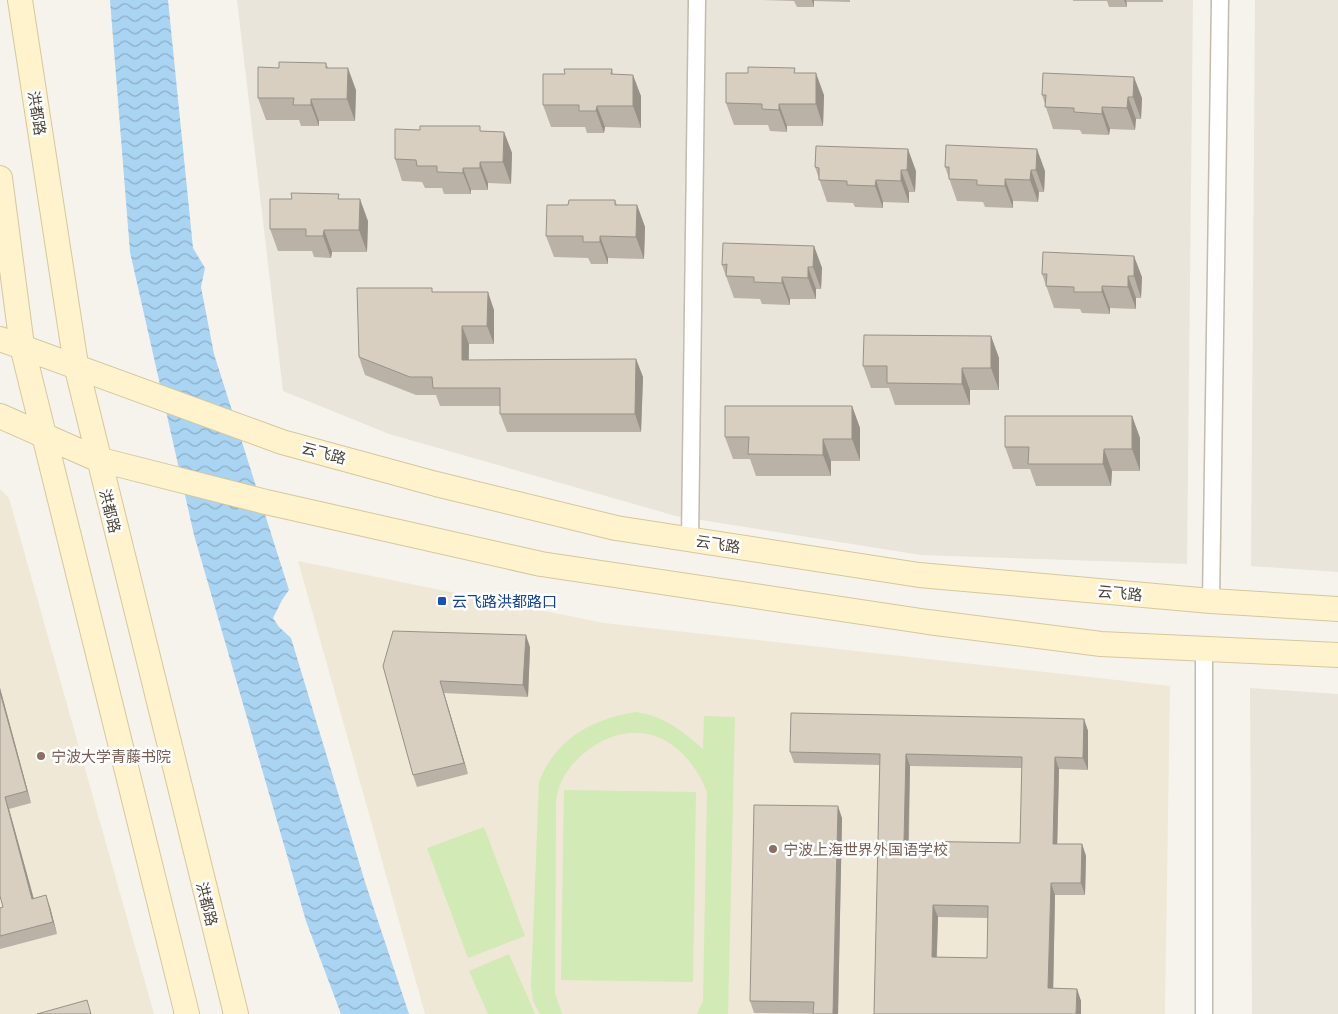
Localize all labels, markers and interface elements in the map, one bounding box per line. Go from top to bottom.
street label: 洪都路 [23,89,51,137]
street label: 云飞路 [300,437,348,469]
street label: 洪都路 [94,487,126,535]
street label: 云飞路 [694,530,742,558]
street label: 云飞路 [1097,581,1143,605]
place label: 云飞路洪都路口 [452,591,557,612]
marker: 云飞路洪都路口 [436,595,448,607]
place label: 宁波大学青藤书院 [51,746,171,767]
marker: 宁波大学青藤书院 [35,750,47,762]
place label: 宁波上海世界外国语学校 [783,839,948,860]
marker: 宁波上海世界外国语学校 [767,843,779,855]
street label: 洪都路 [191,880,223,928]

